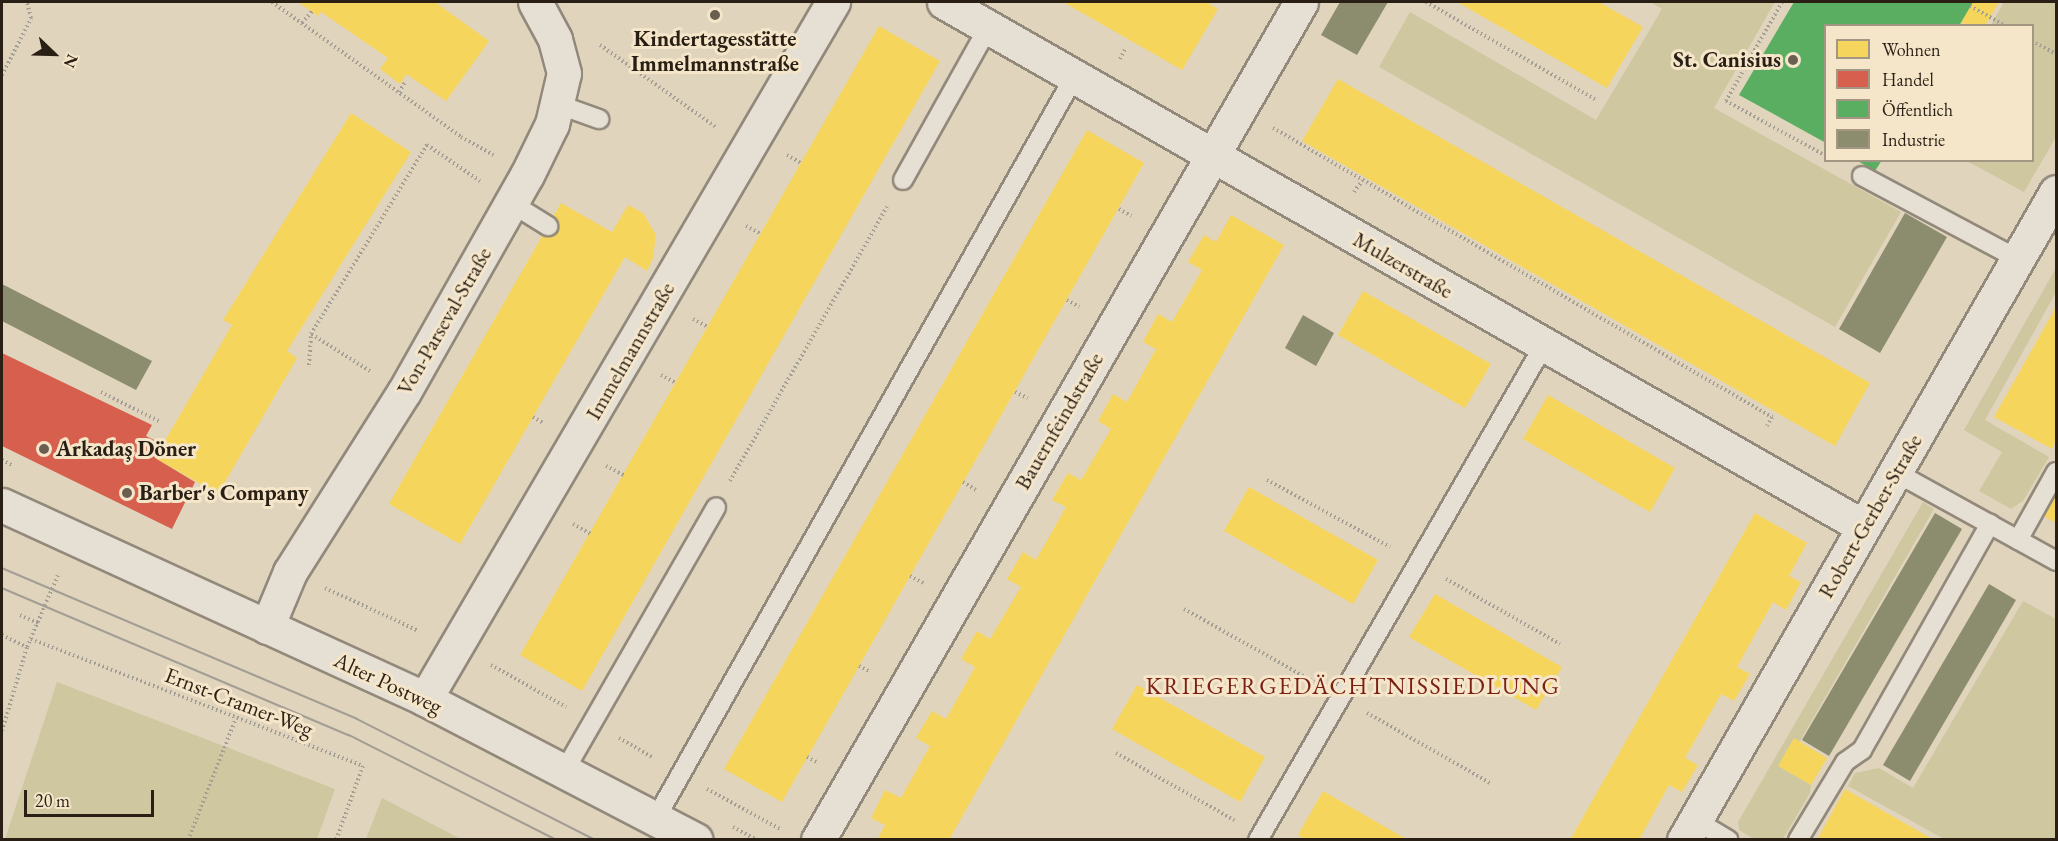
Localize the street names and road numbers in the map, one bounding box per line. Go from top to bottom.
street label: Mulzerstraße [1348,226,1458,304]
street label: Von-Parseval-Straße [391,242,497,400]
street label: Immelmannstraße [580,277,680,425]
street label: Bauernfeindstraße [1009,348,1109,494]
street label: Robert-Gerber-Straße [1812,429,1928,603]
street label: Alter Postweg [330,646,446,720]
street label: Ernst-Cramer-Weg [161,662,317,742]

